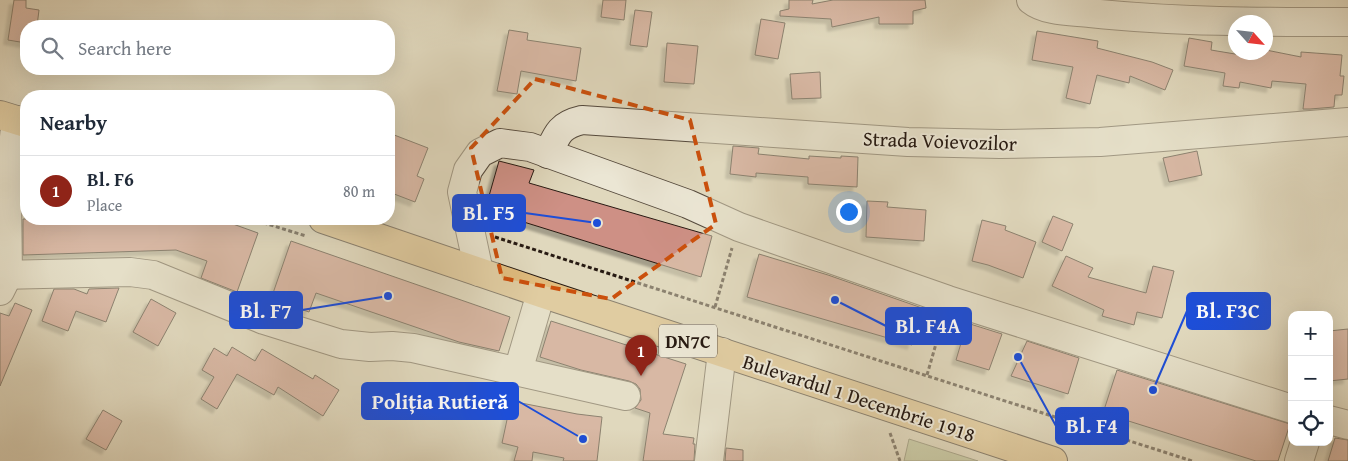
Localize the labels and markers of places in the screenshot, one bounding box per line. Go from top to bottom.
callout: Bl. F5 [453,195,525,231]
callout: Bl. F7 [230,292,302,328]
callout: Bl. F3C [1187,293,1270,329]
callout: Bl. F4A [886,308,971,344]
pin: 1 [625,335,657,376]
callout: Poliția Rutieră [362,383,518,419]
callout: Bl. F4 [1056,408,1128,444]

